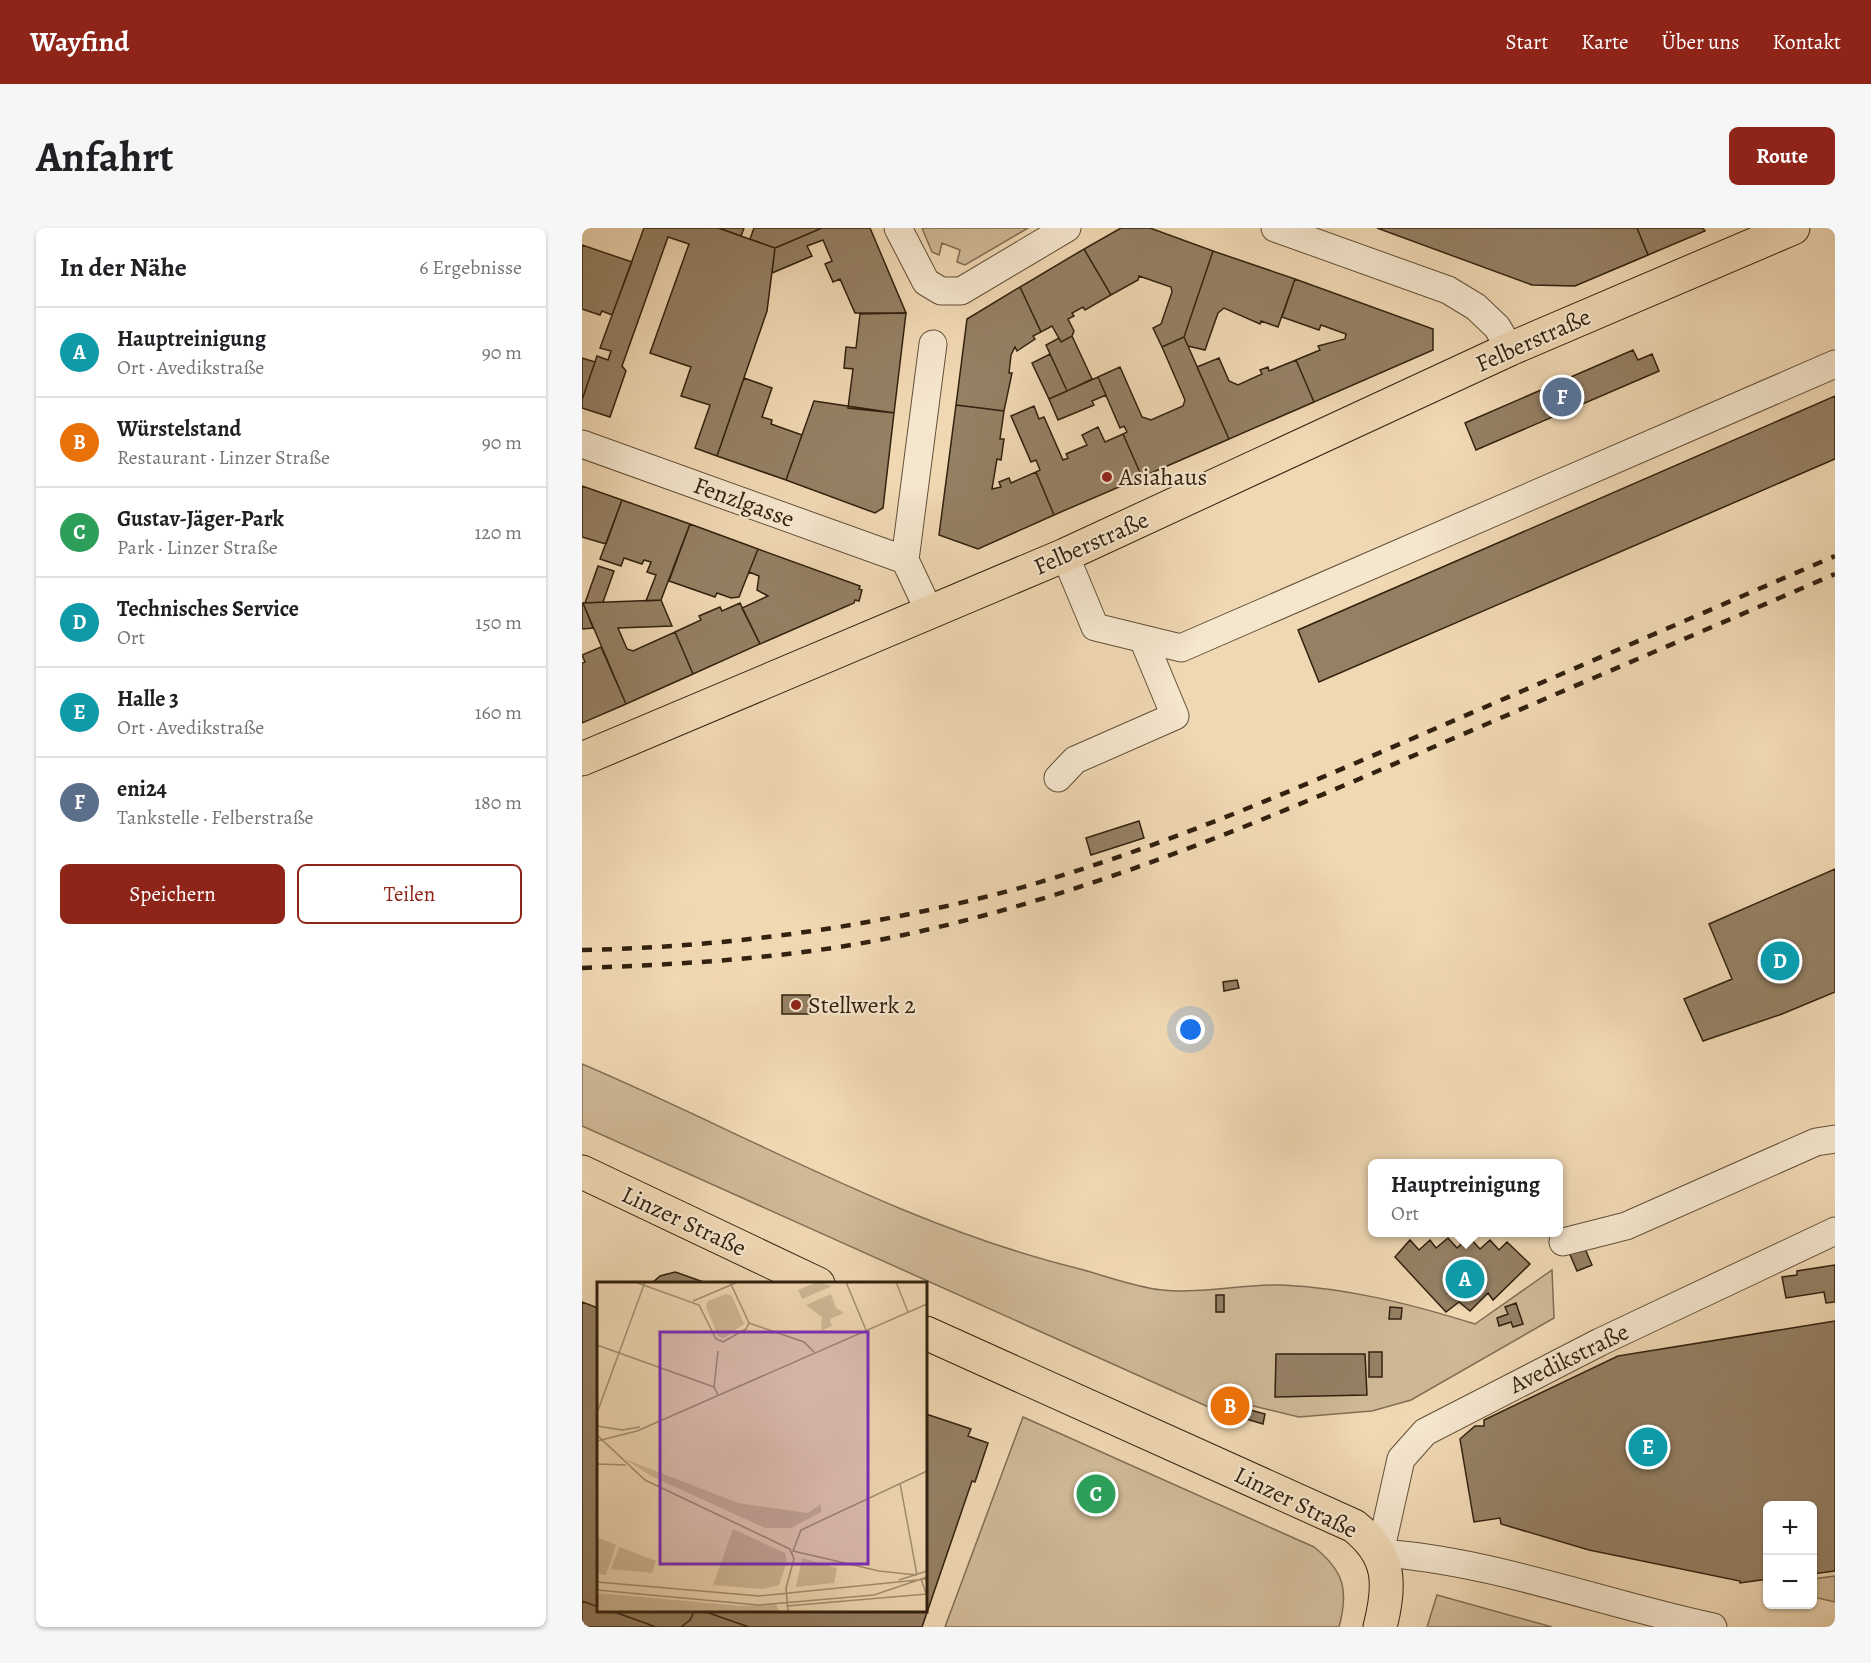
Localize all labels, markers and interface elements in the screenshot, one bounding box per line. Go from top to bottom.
text: Wayfind [30,23,129,61]
text: Start [1506,28,1548,56]
text: Karte [1581,28,1629,56]
text: Über uns [1662,28,1739,56]
text: Kontakt [1772,28,1841,56]
button: Route [1729,127,1835,185]
text: Anfahrt [36,128,173,185]
text: In der Nähe [60,250,187,285]
text: 6 Ergebnisse [419,254,522,281]
street label: Felberstraße [1470,300,1596,380]
text: Hauptreinigung [117,324,266,354]
text: A [73,339,86,366]
text: 90 m [482,339,522,366]
text: Ort · Avedikstraße [117,354,264,381]
pin: F [1542,374,1582,420]
text: Würstelstand [117,414,241,444]
text: B [73,429,86,456]
text: 90 m [482,429,522,456]
text: Restaurant · Linzer Straße [117,444,330,471]
place label: Asiahaus [1118,461,1207,493]
street label: Fenzlgasse [689,469,799,535]
marker: Asiahaus [1100,470,1114,484]
street label: Felberstraße [1028,503,1154,583]
text: Gustav-Jäger-Park [117,504,284,534]
text: C [73,519,86,546]
text: 120 m [474,519,522,546]
text: Park · Linzer Straße [117,534,278,561]
text: Technisches Service [117,594,299,624]
text: D [73,609,86,636]
text: 150 m [475,609,522,636]
text: Ort [117,624,145,651]
text: Halle 3 [117,684,179,714]
text: E [74,699,85,726]
text: 160 m [475,699,522,726]
text: Ort · Avedikstraße [117,714,264,741]
text: eni24 [117,774,167,804]
text: F [74,789,85,816]
text: 180 m [474,789,522,816]
text: Tankstelle · Felberstraße [117,804,314,831]
button: Speichern [60,864,285,924]
button: Teilen [297,864,522,924]
pin: D [1760,938,1800,984]
place label: Stellwerk 2 [808,989,916,1021]
marker: Stellwerk 2 [789,998,803,1012]
your location [1176,1015,1205,1044]
popup [1368,1159,1563,1237]
text: Hauptreinigung [1391,1170,1540,1200]
street label: Linzer Straße [617,1178,751,1264]
text: Ort [1391,1200,1419,1227]
pin: A [1446,1256,1484,1302]
inset map [597,1282,927,1612]
street label: Avedikstraße [1503,1315,1634,1401]
pin: B [1210,1384,1250,1428]
pin: E [1628,1424,1668,1470]
street label: Linzer Straße [1229,1458,1363,1546]
pin: C [1076,1472,1116,1516]
map controls [1763,1501,1817,1609]
button: + [1763,1501,1817,1555]
button: − [1763,1555,1817,1609]

